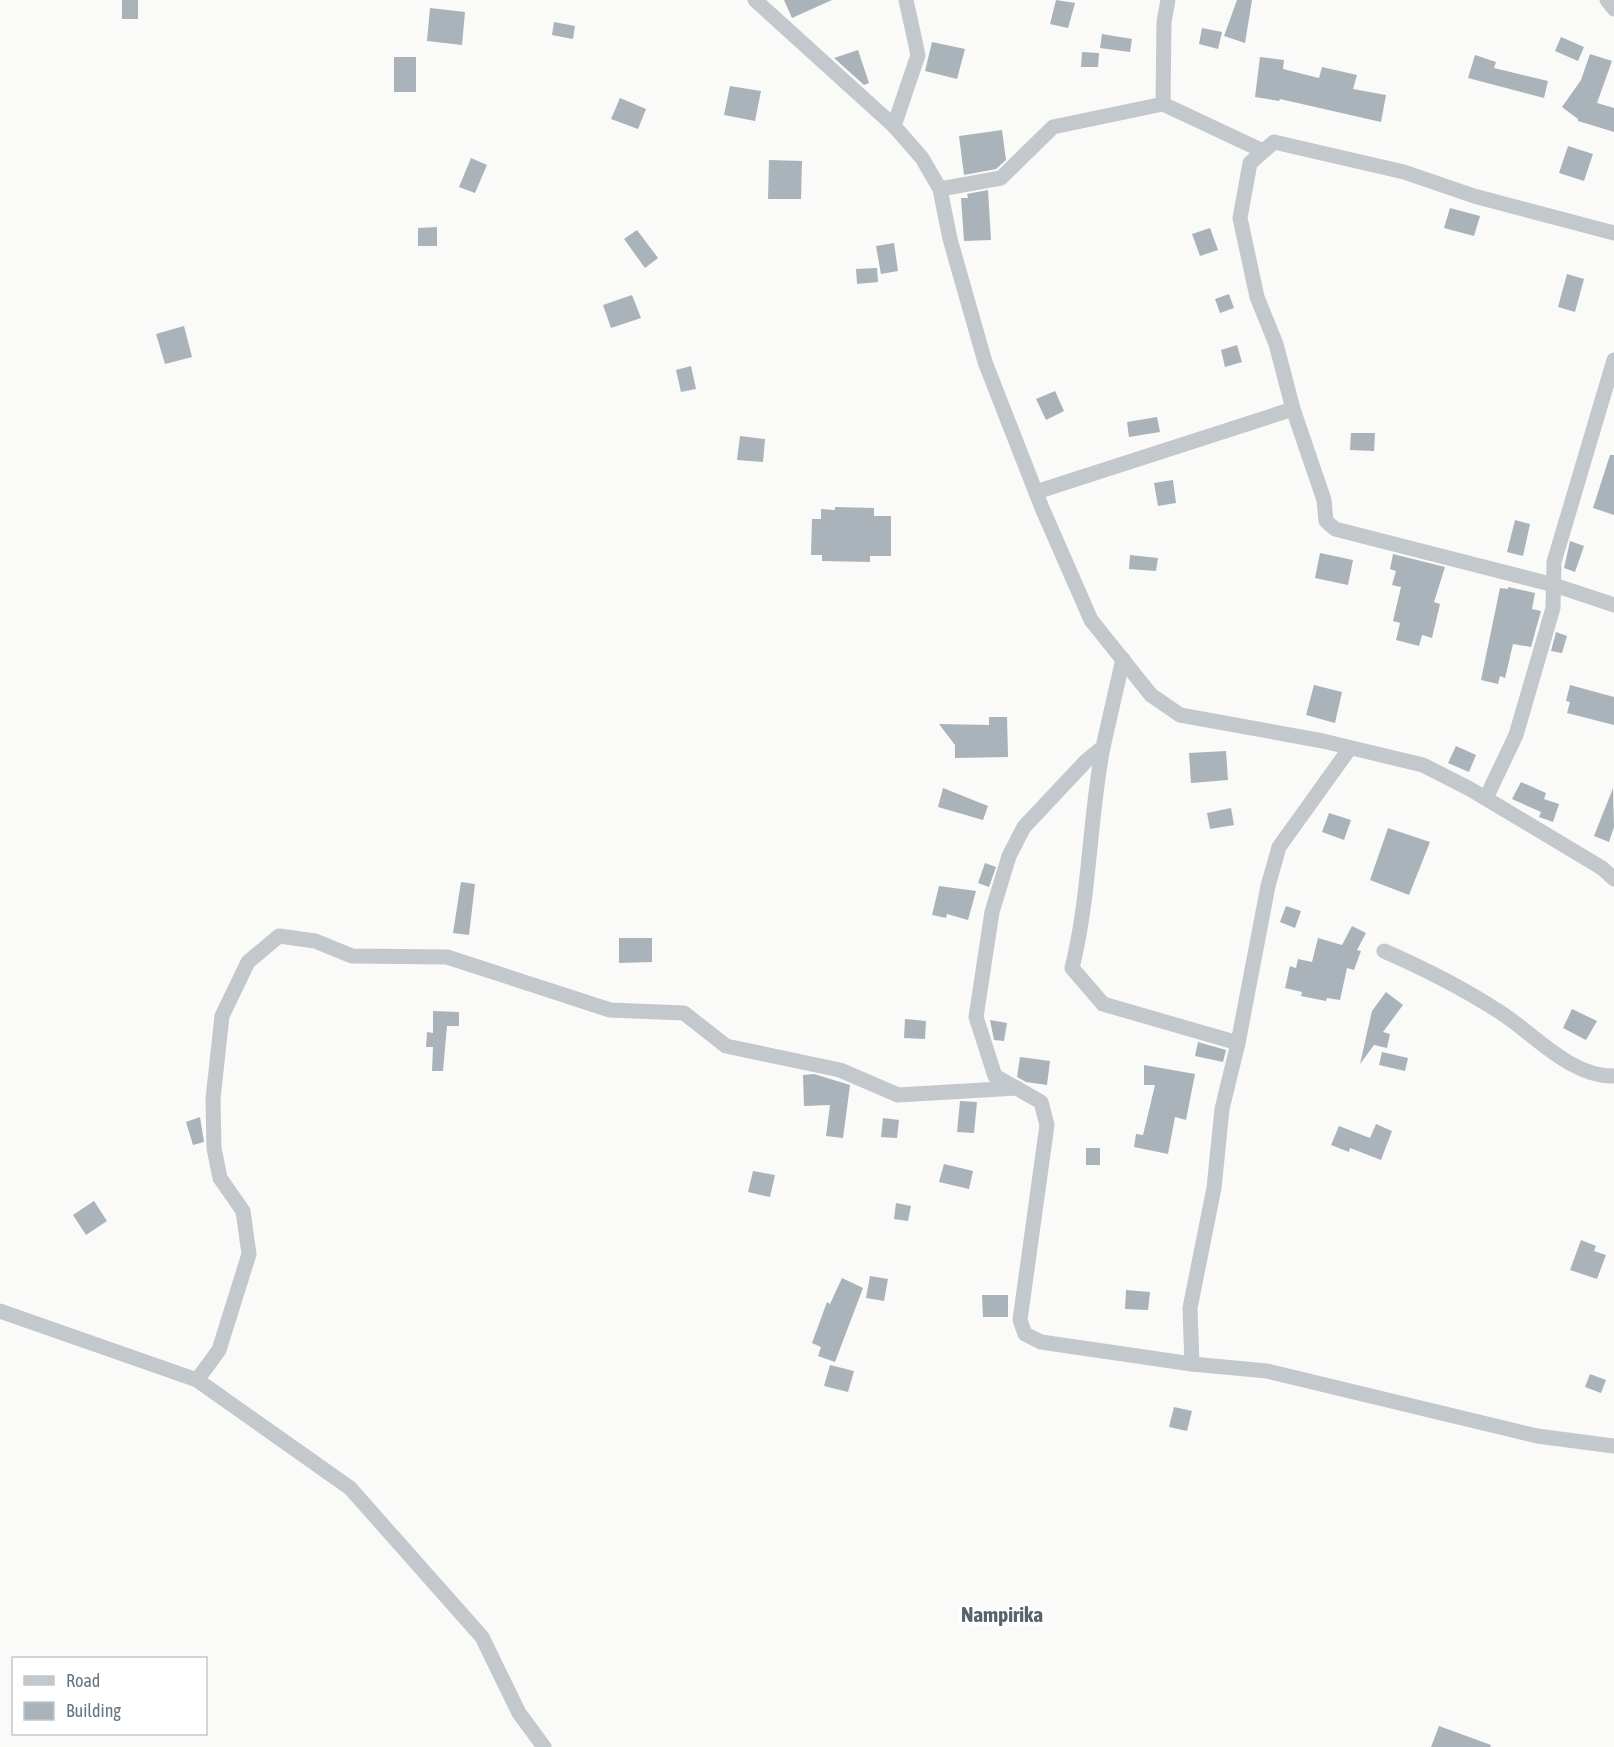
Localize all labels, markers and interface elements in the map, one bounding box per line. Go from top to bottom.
district label: Nampirika [961,1602,1043,1626]
legend [12,1657,207,1735]
text: Road [66,1670,100,1691]
text: Building [66,1700,121,1721]

